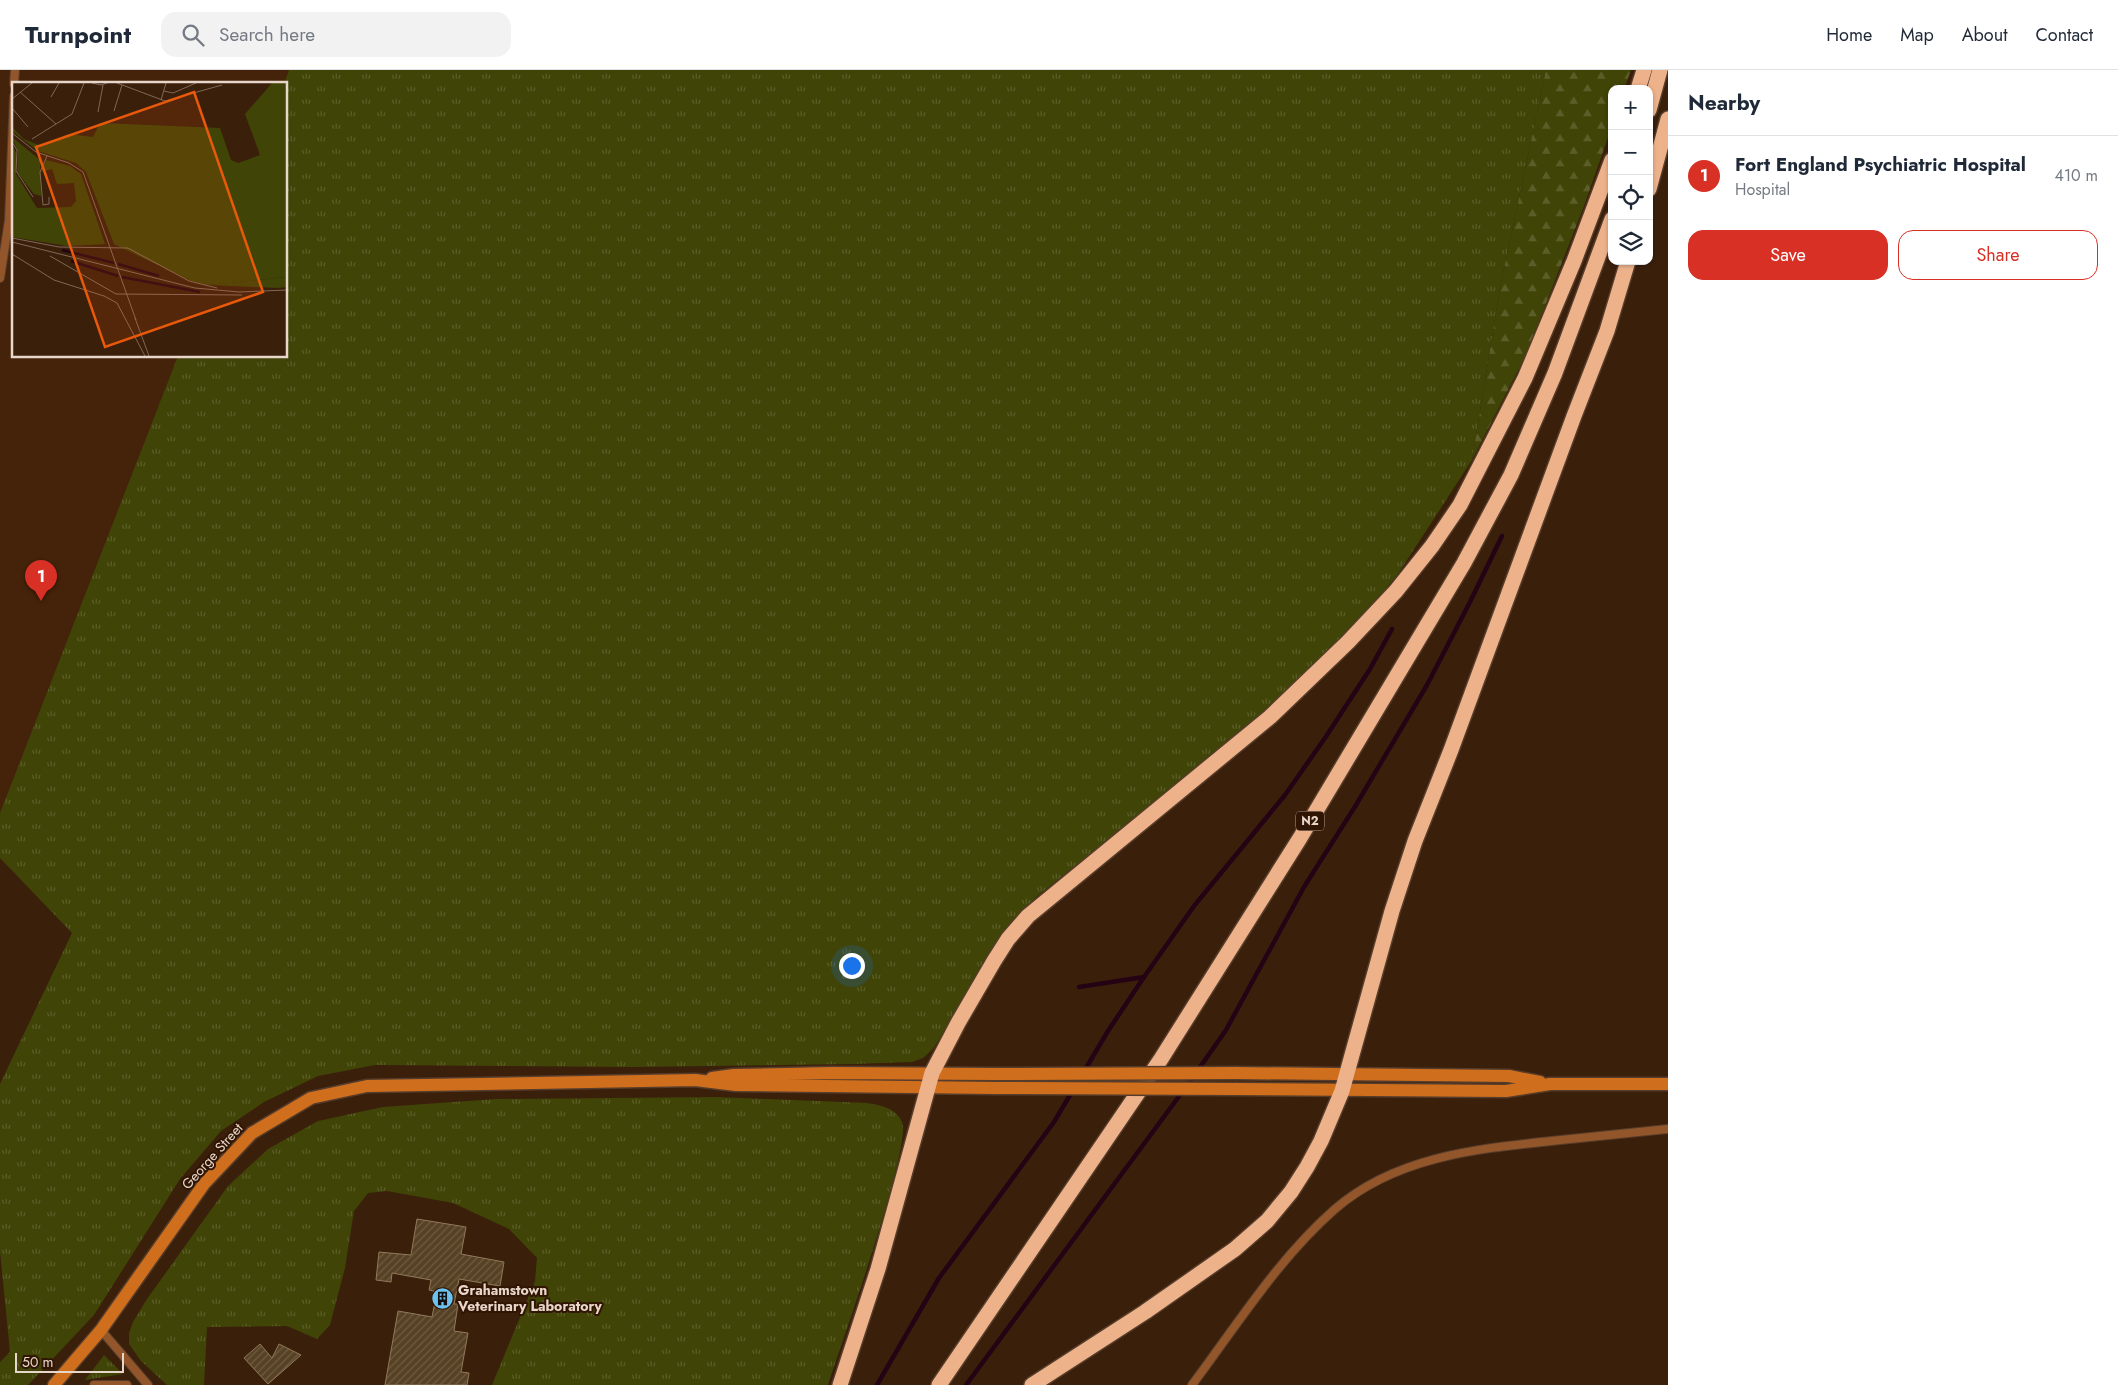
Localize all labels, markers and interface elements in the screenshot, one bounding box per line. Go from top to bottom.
search box [161,12,511,57]
text: Turnpoint [25,17,131,52]
icon: search [179,21,207,49]
text: Search here [219,21,315,48]
text: Home [1826,22,1872,48]
text: Map [1900,22,1934,48]
text: About [1962,22,2007,48]
text: Contact [2035,22,2093,48]
inset map [12,82,288,358]
map controls [1608,85,1653,265]
button: + [1608,85,1653,130]
text: Nearby [1688,88,1760,118]
button: − [1608,130,1653,175]
text: Fort England Psychiatric Hospital [1735,151,2026,178]
text: 1 [1700,164,1708,187]
text: 410 m [2055,164,2098,187]
button: locate [1608,175,1653,220]
text: Hospital [1735,178,1790,201]
button: layers [1608,220,1653,265]
button: Save [1688,230,1888,280]
button: Share [1898,230,2098,280]
pin: 1 [25,560,57,601]
road number: N2 [1296,811,1324,830]
your location [839,953,865,979]
street label: George Street [177,1118,248,1194]
place label: Grahamstown Veterinary Laboratory [457,1280,603,1316]
building icon: Grahamstown Veterinary Laboratory [430,1286,454,1310]
scale bar [15,1350,124,1373]
text: 50 m [22,1352,53,1372]

